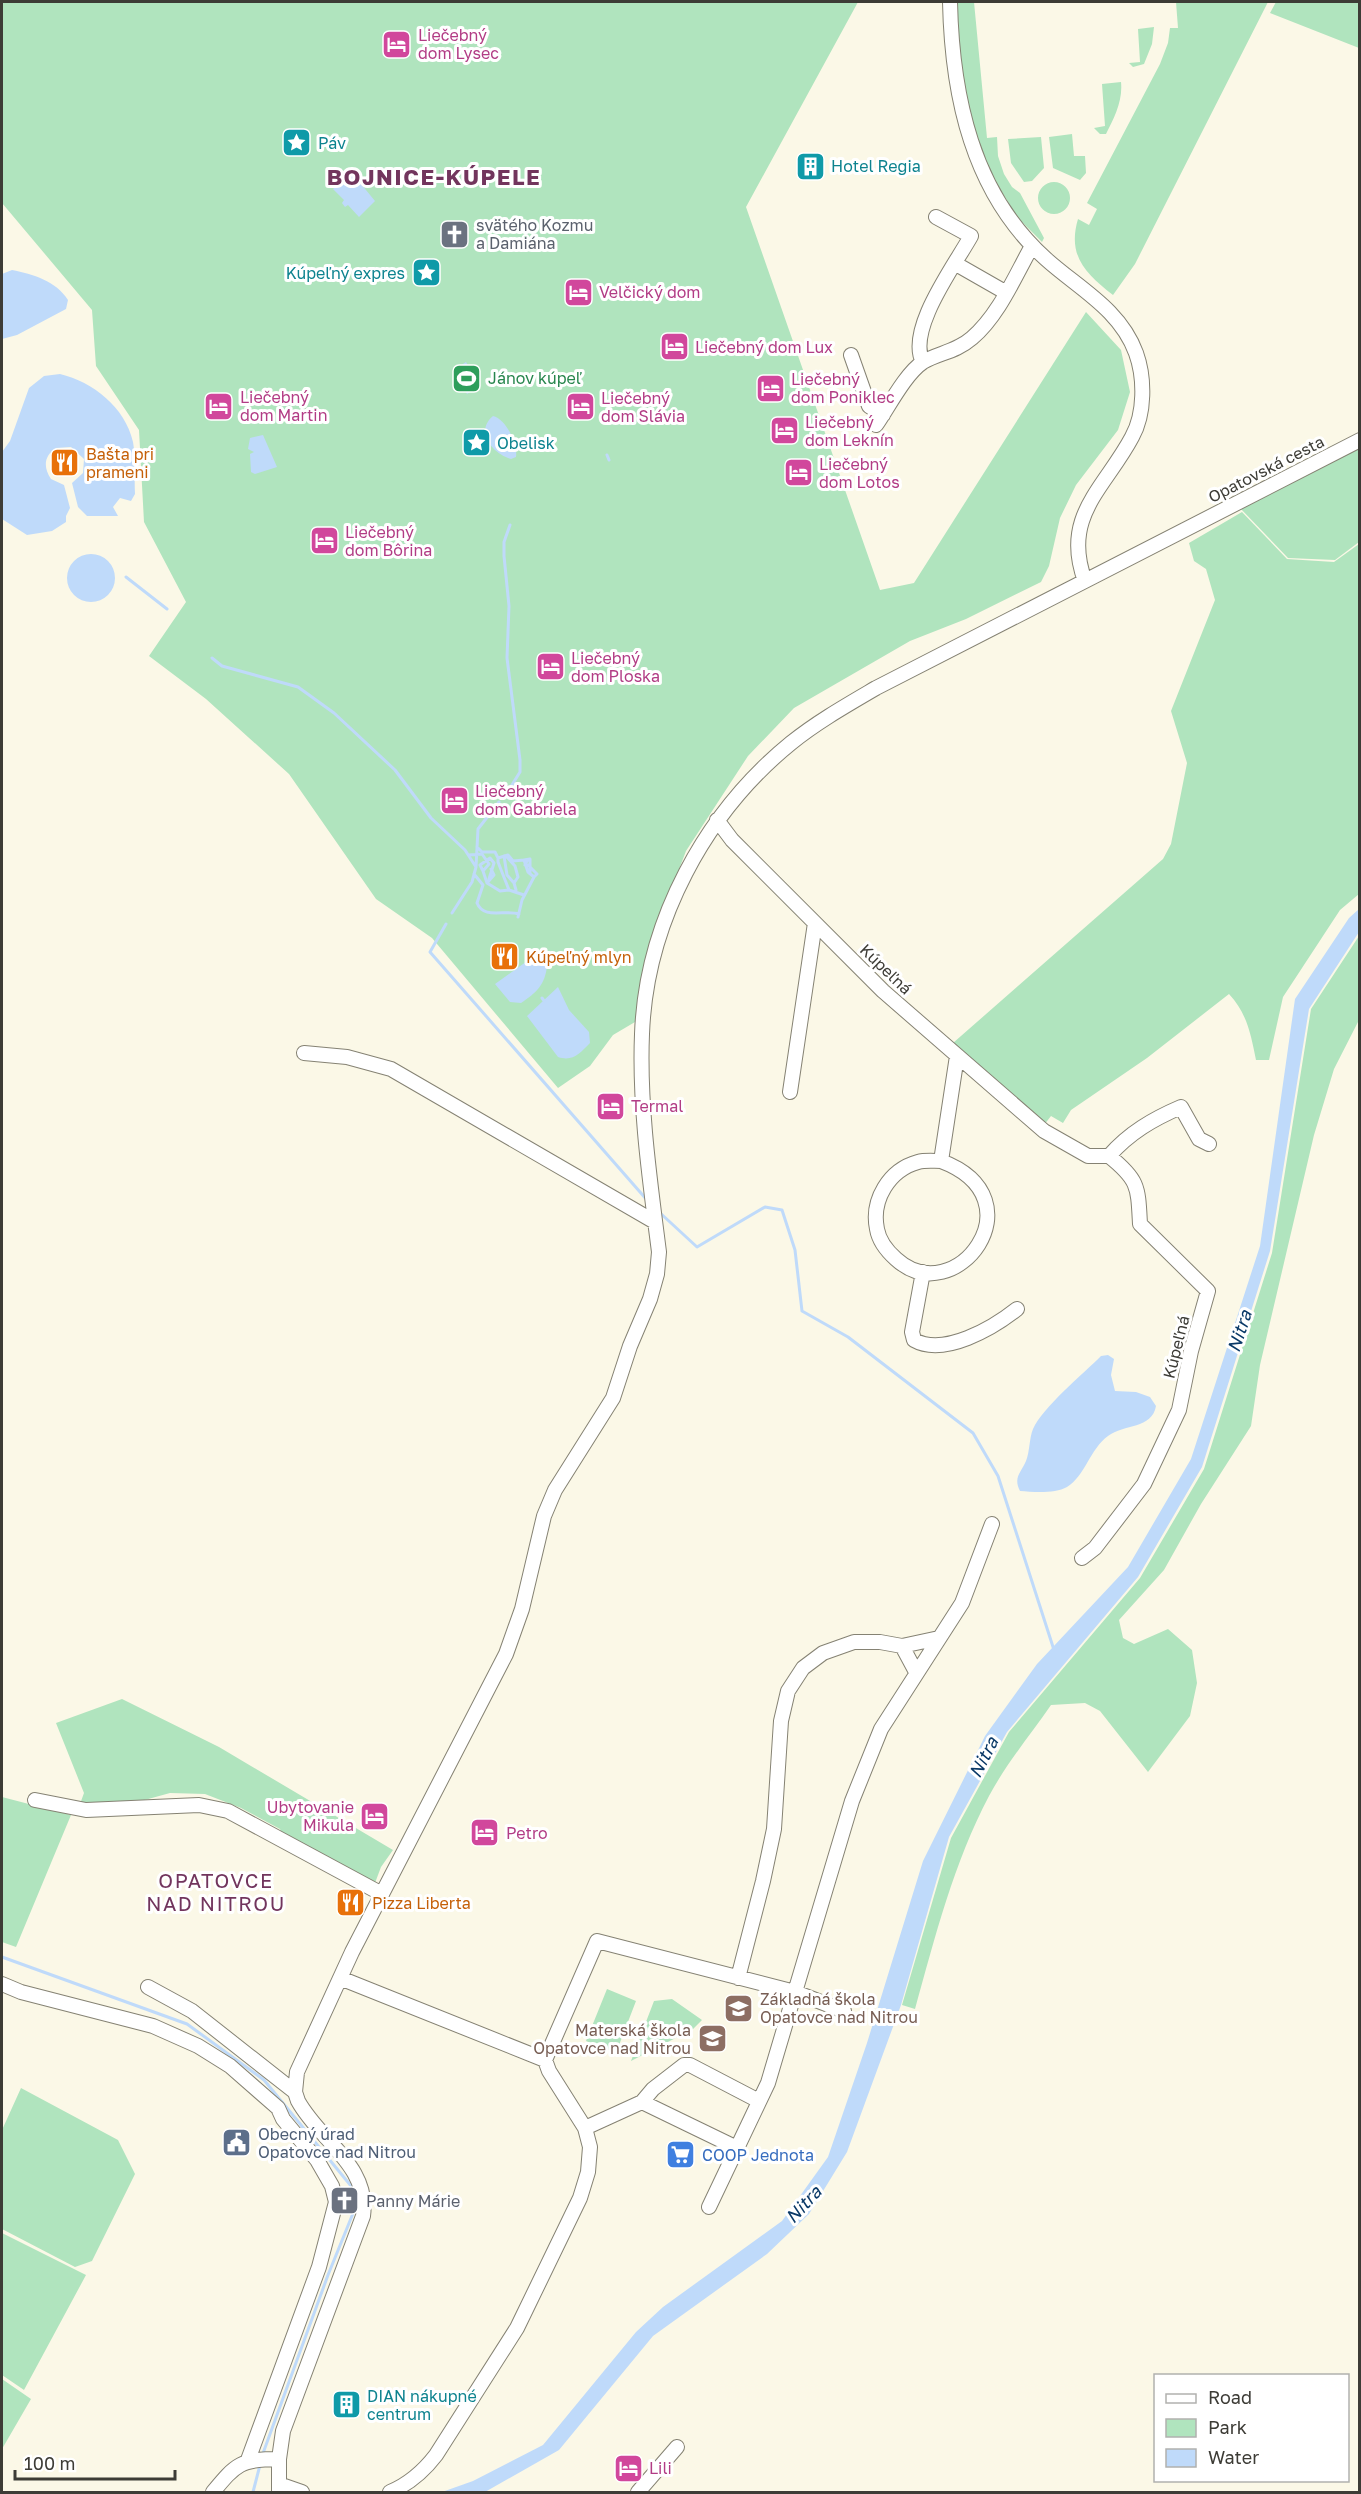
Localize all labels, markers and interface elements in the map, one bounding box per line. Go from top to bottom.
place label: Liečebný dom Lysec [418,25,499,63]
hotel icon: Liečebný dom Lysec [381,28,413,60]
place icon: Páv [281,127,313,159]
place label: Páv [318,133,346,153]
building icon: Hotel Regia [794,150,826,182]
place label: Hotel Regia [831,156,921,176]
district label: BOJNICE-KÚPELE [327,163,541,190]
place label: svätého Kozmu a Damiána [476,215,593,253]
church icon: svätého Kozmu a Damiána [439,218,471,250]
place icon: Kúpeľný expres [410,257,442,289]
place label: Kúpeľný expres [286,263,405,283]
hotel icon: Velčický dom [562,276,594,308]
place label: Velčický dom [599,282,701,302]
hotel icon: Liečebný dom Lux [658,331,690,363]
place label: Liečebný dom Lux [695,337,833,357]
sports icon: Jánov kúpeľ [451,362,483,394]
place label: Jánov kúpeľ [488,368,582,388]
place label: Liečebný dom Poniklec [791,369,895,407]
hotel icon: Liečebný dom Poniklec [754,372,786,404]
place label: Liečebný dom Martin [240,387,328,425]
place label: Liečebný dom Slávia [601,388,685,426]
hotel icon: Liečebný dom Martin [203,390,235,422]
hotel icon: Liečebný dom Slávia [564,391,596,423]
place label: Liečebný dom Leknín [805,412,894,450]
hotel icon: Liečebný dom Leknín [768,415,800,447]
place icon: Obelisk [460,427,492,459]
street label: Opatovská cesta [1205,431,1327,507]
place label: Obelisk [497,433,555,453]
place label: Bašta pri prameni [86,444,154,482]
restaurant icon: Bašta pri prameni [49,447,81,479]
place label: Liečebný dom Lotos [819,454,900,492]
hotel icon: Liečebný dom Lotos [782,457,814,489]
place label: Liečebný dom Bôrina [345,522,432,560]
hotel icon: Liečebný dom Bôrina [308,525,340,557]
place label: Liečebný dom Ploska [571,648,660,686]
hotel icon: Liečebný dom Ploska [534,651,566,683]
place label: Liečebný dom Gabriela [475,781,577,819]
hotel icon: Liečebný dom Gabriela [438,784,470,816]
street label: Kúpeľná [856,940,916,998]
restaurant icon: Kúpeľný mlyn [489,941,521,973]
place label: Kúpeľný mlyn [526,947,632,967]
hotel icon: Termal [594,1090,626,1122]
place label: Termal [631,1096,683,1116]
water label: Nitra [1222,1307,1256,1355]
street label: Kúpeľná [1159,1313,1193,1381]
water label: Nitra [964,1732,1003,1781]
place label: Ubytovanie Mikula [267,1797,354,1835]
hotel icon: Ubytovanie Mikula [359,1800,391,1832]
hotel icon: Petro [469,1817,501,1849]
place label: Petro [506,1823,548,1843]
district label: OPATOVCE NAD NITROU [146,1868,286,1915]
restaurant icon: Pizza Liberta [335,1887,367,1919]
place label: Pizza Liberta [372,1893,471,1913]
place label: Základná škola Opatovce nad Nitrou [760,1989,918,2027]
school or university icon: Základná škola Opatovce nad Nitrou [723,1992,755,2024]
place label: Materská škola Opatovce nad Nitrou [533,2020,691,2058]
school or university icon: Materská škola Opatovce nad Nitrou [696,2023,728,2055]
place label: Obecný úrad Opatovce nad Nitrou [258,2124,416,2162]
public building icon: Obecný úrad Opatovce nad Nitrou [221,2127,253,2159]
supermarket icon: COOP Jednota [665,2139,697,2171]
place label: COOP Jednota [702,2145,814,2165]
water label: Nitra [780,2180,826,2227]
church icon: Panny Márie [329,2185,361,2217]
place label: Panny Márie [366,2191,460,2211]
legend [1154,2374,1349,2482]
place label: DIAN nákupné centrum [367,2386,477,2424]
text: Road [1208,2386,1252,2408]
building icon: DIAN nákupné centrum [330,2389,362,2421]
text: Park [1208,2416,1247,2438]
scale bar [15,2443,176,2481]
text: Water [1208,2446,1259,2468]
text: 100 m [24,2452,75,2474]
hotel icon: Lili [612,2452,644,2484]
place label: Lili [649,2458,672,2478]

